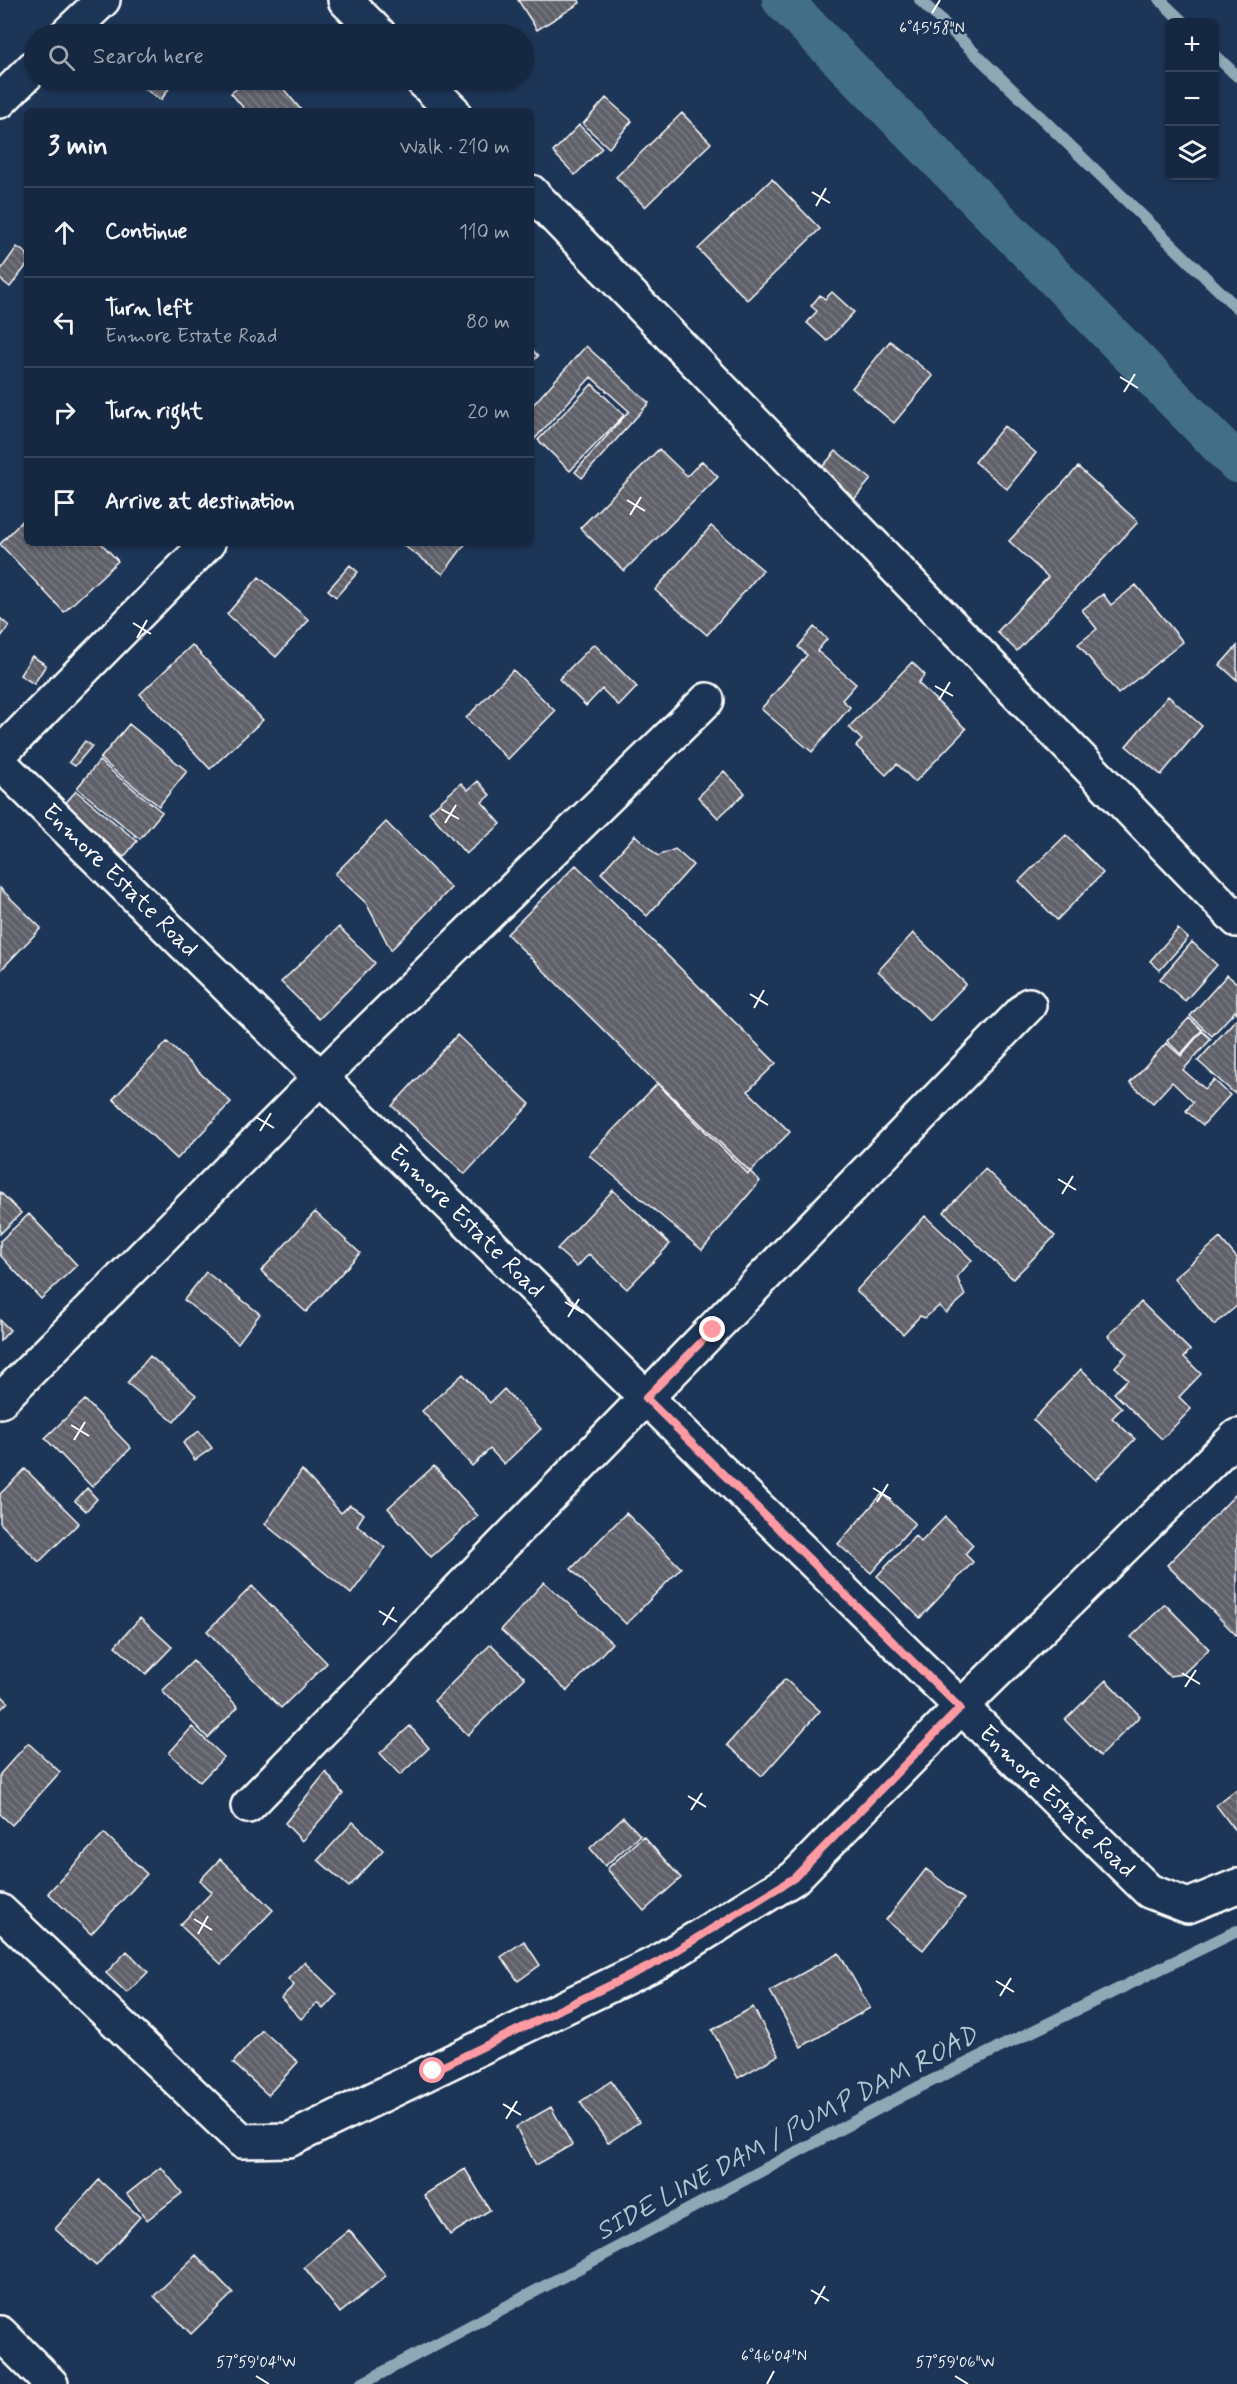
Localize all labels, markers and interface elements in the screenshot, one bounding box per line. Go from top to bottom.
map controls [1165,18,1219,180]
button: + [1165,18,1219,72]
text: 6°45'58"N [899,19,965,39]
search box [24,24,534,90]
icon: search [45,41,78,74]
text: Search here [93,43,204,71]
button: − [1165,72,1219,126]
button: layers [1165,126,1219,180]
text: 3 min [48,130,108,164]
text: Walk · 210 m [400,134,510,161]
icon: ahead [48,216,81,249]
text: Continue [105,218,187,246]
text: 110 m [459,219,510,246]
text: Turn left [105,295,193,323]
icon: left [48,306,81,339]
text: 80 m [466,309,510,336]
text: Enmore Estate Road [105,323,277,350]
icon: right [48,396,81,429]
text: Turn right [105,398,203,426]
text: 20 m [467,399,510,426]
icon: arrive [48,486,81,519]
text: Arrive at destination [105,488,295,516]
street label: Enmore Estate Road [35,797,205,964]
street label: Enmore Estate Road [382,1138,551,1305]
route end [699,1316,725,1342]
street label: Enmore Estate Road [972,1718,1142,1885]
water label: SIDE LINE DAM / PUMP DAM ROAD [590,2018,985,2249]
route start [419,2057,445,2083]
text: 6°46'04"N [741,2347,807,2367]
text: 57°59'04"W [216,2353,296,2373]
text: 57°59'06"W [916,2353,994,2373]

